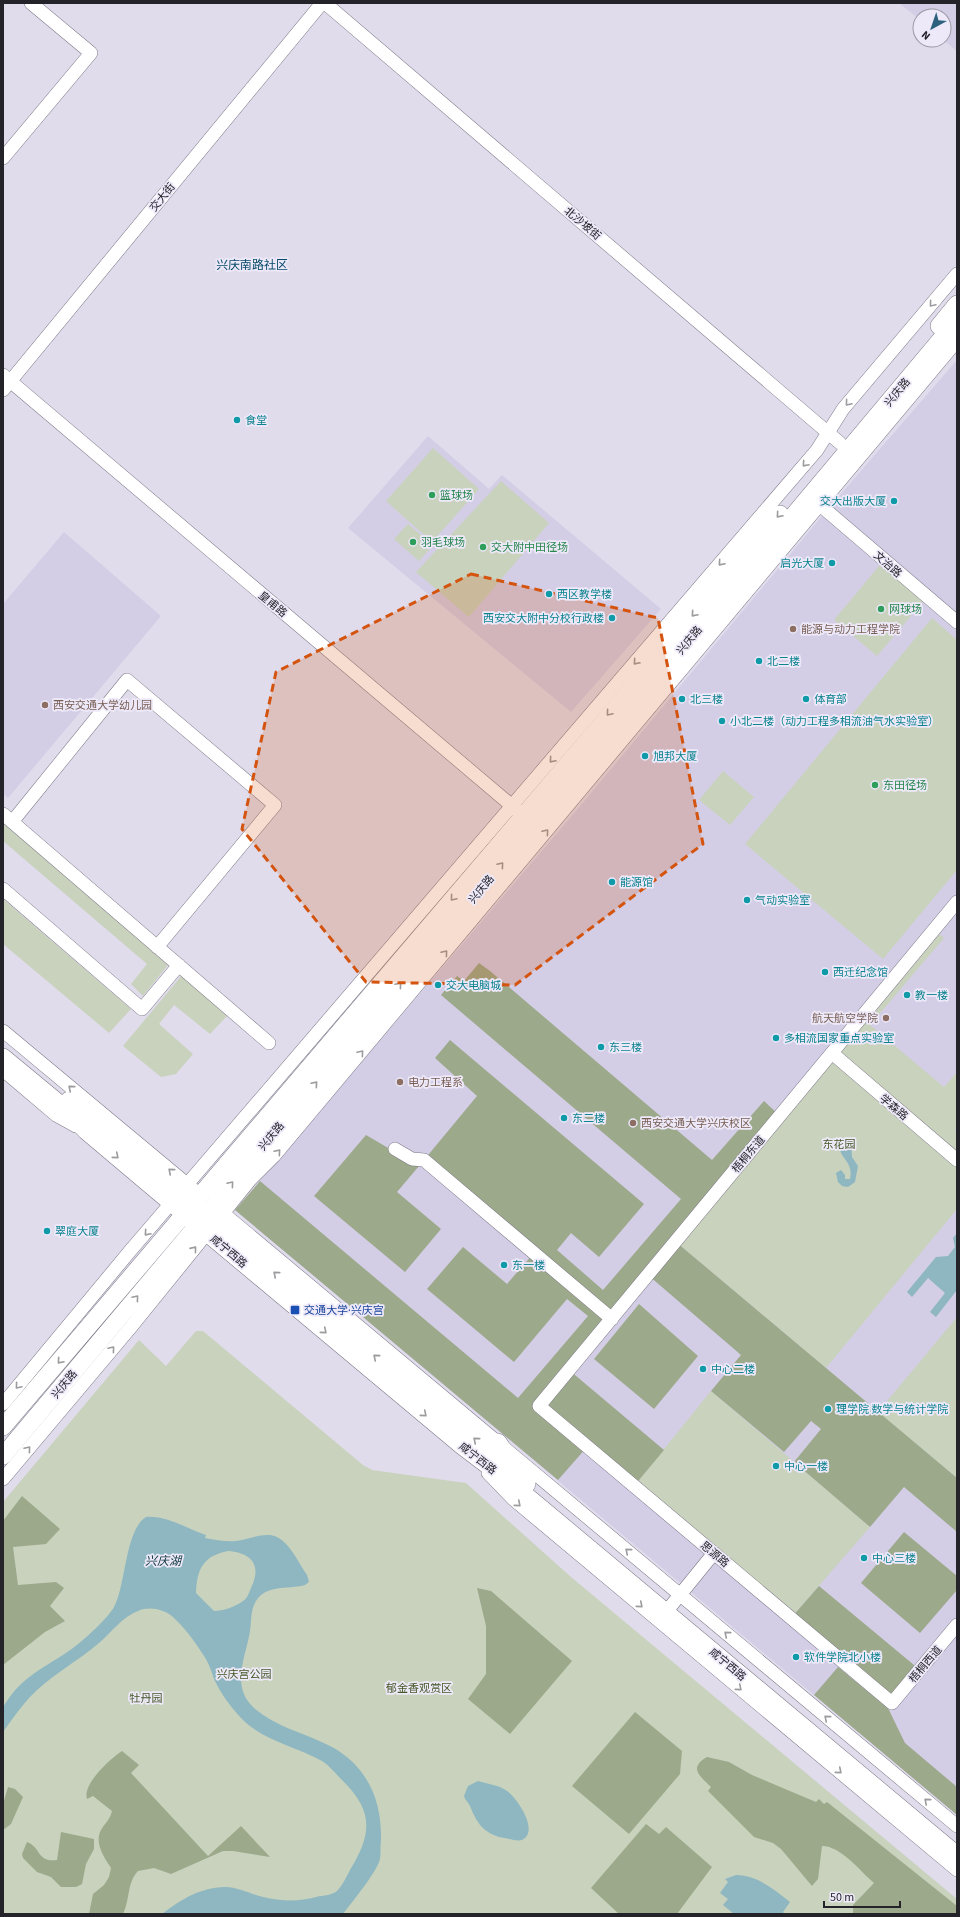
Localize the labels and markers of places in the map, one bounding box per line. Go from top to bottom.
place label: 食堂 [245,413,267,428]
marker: 食堂 [232,415,242,425]
place label: 篮球场 [440,488,473,503]
marker: 篮球场 [427,490,437,500]
place label: 交大出版大厦 [820,494,886,509]
marker: 交大出版大厦 [889,496,899,506]
place label: 羽毛球场 [421,535,465,550]
marker: 羽毛球场 [408,537,418,547]
place label: 交大附中田径场 [491,540,568,555]
marker: 交大附中田径场 [478,542,488,552]
place label: 启光大厦 [780,556,824,571]
marker: 启光大厦 [827,558,837,568]
place label: 西区教学楼 [557,587,612,602]
marker: 西区教学楼 [544,589,554,599]
place label: 网球场 [889,602,922,617]
marker: 网球场 [876,604,886,614]
place label: 西安交大附中分校行政楼 [483,611,604,626]
marker: 西安交大附中分校行政楼 [607,613,617,623]
place label: 能源与动力工程学院 [801,622,900,637]
marker: 能源与动力工程学院 [788,624,798,634]
place label: 北二楼 [767,654,800,669]
marker: 北二楼 [754,656,764,666]
place label: 北三楼 [690,692,723,707]
place label: 体育部 [814,692,847,707]
marker: 北三楼 [677,694,687,704]
marker: 体育部 [801,694,811,704]
place label: 西安交通大学幼儿园 [53,698,152,713]
marker: 西安交通大学幼儿园 [40,700,50,710]
place label: 小北二楼（动力工程多相流油气水实验室） [730,714,939,729]
marker: 小北二楼（动力工程多相流油气水实验室） [717,716,727,726]
place label: 旭邦大厦 [653,749,697,764]
marker: 旭邦大厦 [640,751,650,761]
place label: 东田径场 [883,778,927,793]
marker: 东田径场 [870,780,880,790]
place label: 能源馆 [620,875,653,890]
marker: 能源馆 [607,877,617,887]
place label: 气动实验室 [755,893,810,908]
marker: 气动实验室 [742,895,752,905]
place label: 西迁纪念馆 [833,965,888,980]
marker: 西迁纪念馆 [820,967,830,977]
place label: 交大电脑城 [446,978,501,993]
marker: 交大电脑城 [433,980,443,990]
place label: 教一楼 [915,988,948,1003]
marker: 教一楼 [902,990,912,1000]
place label: 航天航空学院 [812,1011,878,1026]
marker: 航天航空学院 [881,1013,891,1023]
place label: 多相流国家重点实验室 [784,1031,894,1046]
marker: 多相流国家重点实验室 [771,1033,781,1043]
place label: 东三楼 [609,1040,642,1055]
marker: 东三楼 [596,1042,606,1052]
place label: 电力工程系 [408,1075,463,1090]
marker: 电力工程系 [395,1077,405,1087]
place label: 东二楼 [572,1111,605,1126]
marker: 东二楼 [559,1113,569,1123]
place label: 西安交通大学兴庆校区 [641,1116,751,1131]
marker: 西安交通大学兴庆校区 [628,1118,638,1128]
place label: 翠庭大厦 [55,1224,99,1239]
marker: 翠庭大厦 [42,1226,52,1236]
place label: 东一楼 [512,1258,545,1273]
marker: 东一楼 [499,1260,509,1270]
place label: 交通大学·兴庆宫 [304,1303,384,1318]
marker: 交通大学·兴庆宫 [289,1304,301,1316]
place label: 中心二楼 [711,1362,755,1377]
marker: 中心二楼 [698,1364,708,1374]
place label: 理学院 数学与统计学院 [836,1402,948,1417]
marker: 理学院 数学与统计学院 [823,1404,833,1414]
place label: 中心一楼 [784,1459,828,1474]
marker: 中心一楼 [771,1461,781,1471]
place label: 中心三楼 [872,1551,916,1566]
marker: 中心三楼 [859,1553,869,1563]
place label: 软件学院北小楼 [804,1650,881,1665]
marker: 软件学院北小楼 [791,1652,801,1662]

